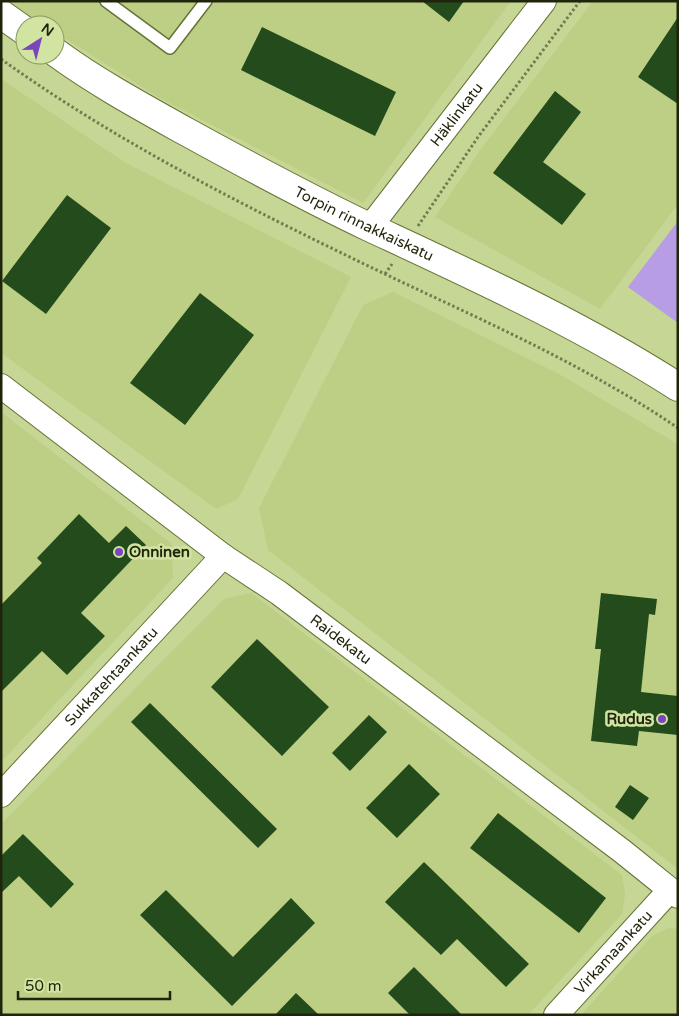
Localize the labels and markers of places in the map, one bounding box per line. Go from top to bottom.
place label: Onninen [129,543,190,561]
marker: Onninen [113,546,125,558]
place label: Rudus [606,710,652,728]
marker: Rudus [656,713,668,725]

